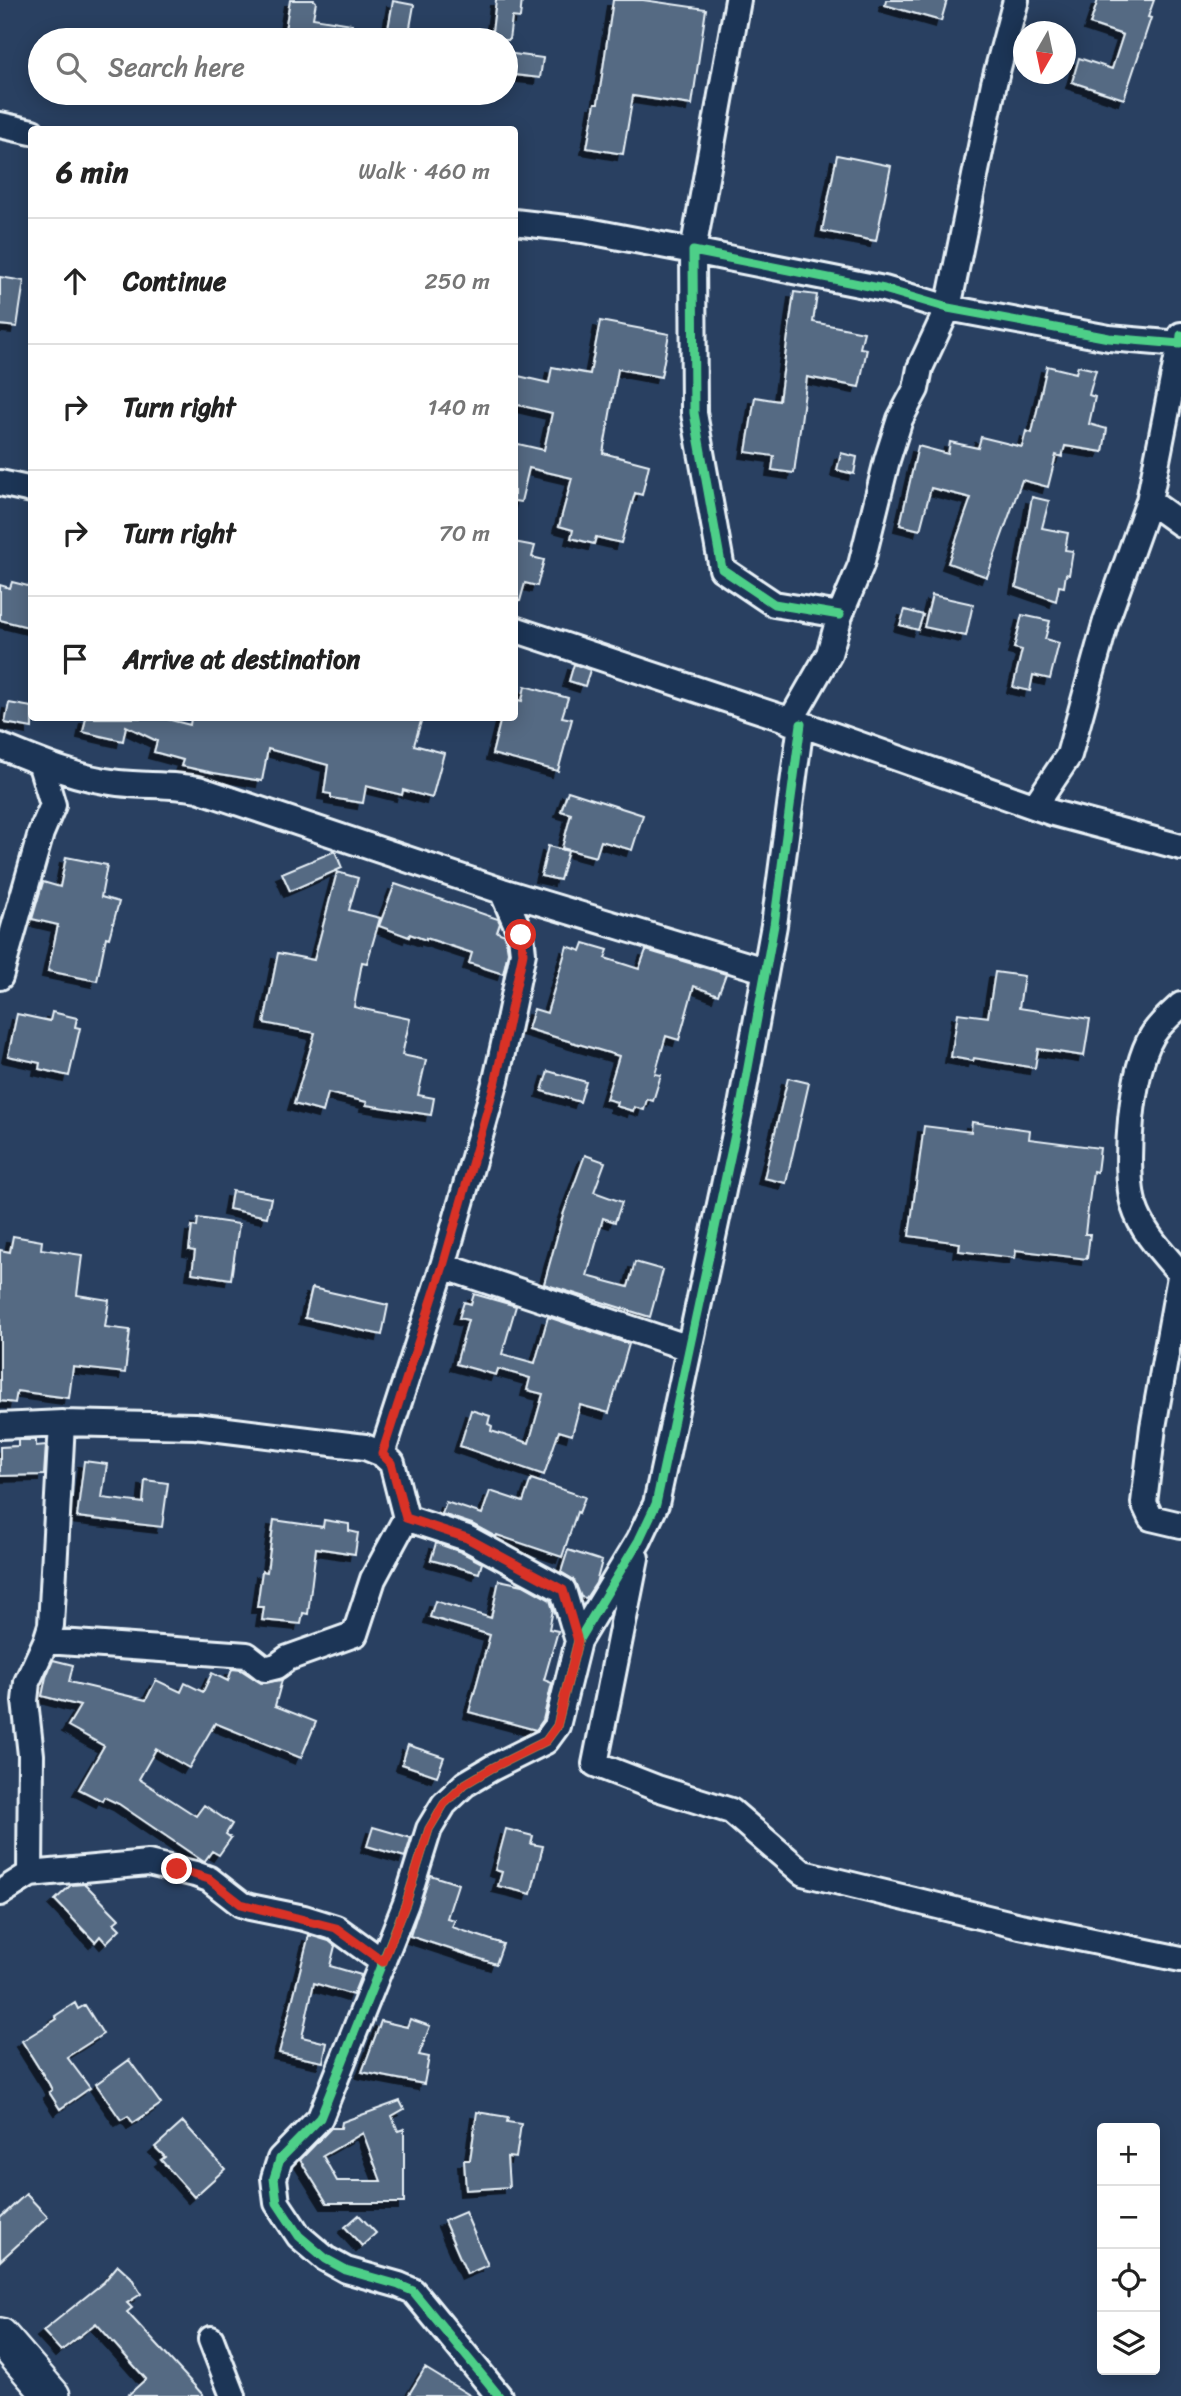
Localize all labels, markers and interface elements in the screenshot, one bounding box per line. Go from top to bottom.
north arrow [1013,21,1076,84]
search box [28,28,518,105]
text: Search here [108,44,245,90]
icon: search [52,48,90,86]
text: 6 min [56,145,128,199]
text: Walk · 460 m [358,151,490,192]
text: Continue [123,258,226,304]
text: 250 m [424,261,490,302]
icon: ahead [56,262,94,300]
text: Turn right [123,384,236,430]
text: 140 m [428,387,490,428]
icon: right [56,388,94,426]
text: Turn right [123,510,236,556]
text: 70 m [439,513,490,554]
icon: right [56,514,94,552]
text: Arrive at destination [123,636,360,682]
icon: arrive [56,640,94,678]
route start [505,919,536,950]
route end [161,1853,192,1884]
map controls [1097,2123,1160,2375]
button: + [1097,2123,1160,2186]
button: − [1097,2186,1160,2249]
button: locate [1097,2249,1160,2312]
button: layers [1097,2312,1160,2375]

